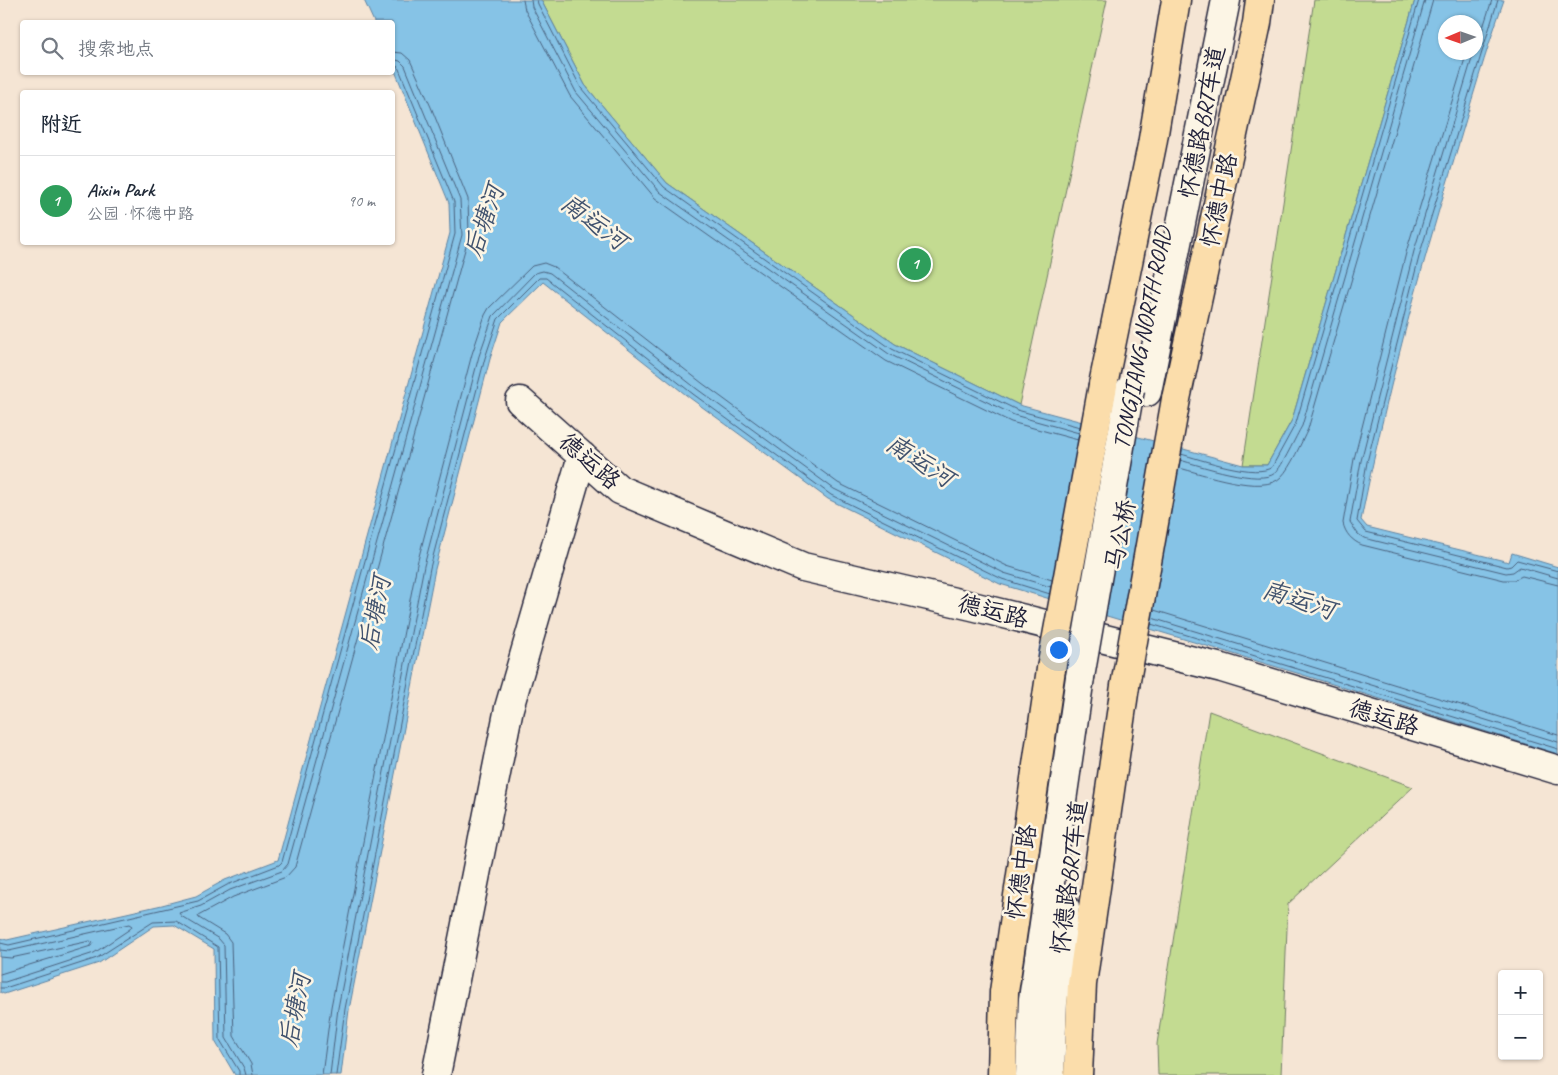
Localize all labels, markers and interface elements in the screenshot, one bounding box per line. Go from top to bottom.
north arrow [1438,15,1483,60]
search box [20,20,395,75]
icon: search [38,34,66,62]
text: 搜索地点 [78,37,154,61]
street label: 怀德路BRT车道 [1172,43,1232,201]
text: 附近 [40,111,82,137]
street label: 怀德中路 [1194,150,1244,250]
water label: 后塘河 [457,177,513,262]
text: Aixin Park [87,178,154,202]
water label: 南运河 [554,187,637,260]
text: 1 [52,191,60,211]
text: 90 m [348,191,375,211]
text: 公园 · 怀德中路 [87,204,194,224]
street label: TONGJIANG NORTH ROAD [1106,222,1179,452]
pin: 1 [899,245,931,283]
street label: 德运路 [553,426,627,496]
water label: 南运河 [880,427,964,497]
street label: 马公桥 [1098,497,1142,573]
water label: 后塘河 [352,569,399,653]
water label: 南运河 [1258,573,1343,628]
street label: 德运路 [954,588,1032,634]
your location [1046,637,1072,663]
street label: 德运路 [1345,692,1423,742]
street label: 怀德路BRT车道 [1045,798,1093,956]
street label: 怀德中路 [999,822,1043,922]
water label: 后塘河 [272,966,319,1050]
map controls [1498,970,1543,1060]
button: + [1498,970,1543,1015]
button: − [1498,1015,1543,1060]

